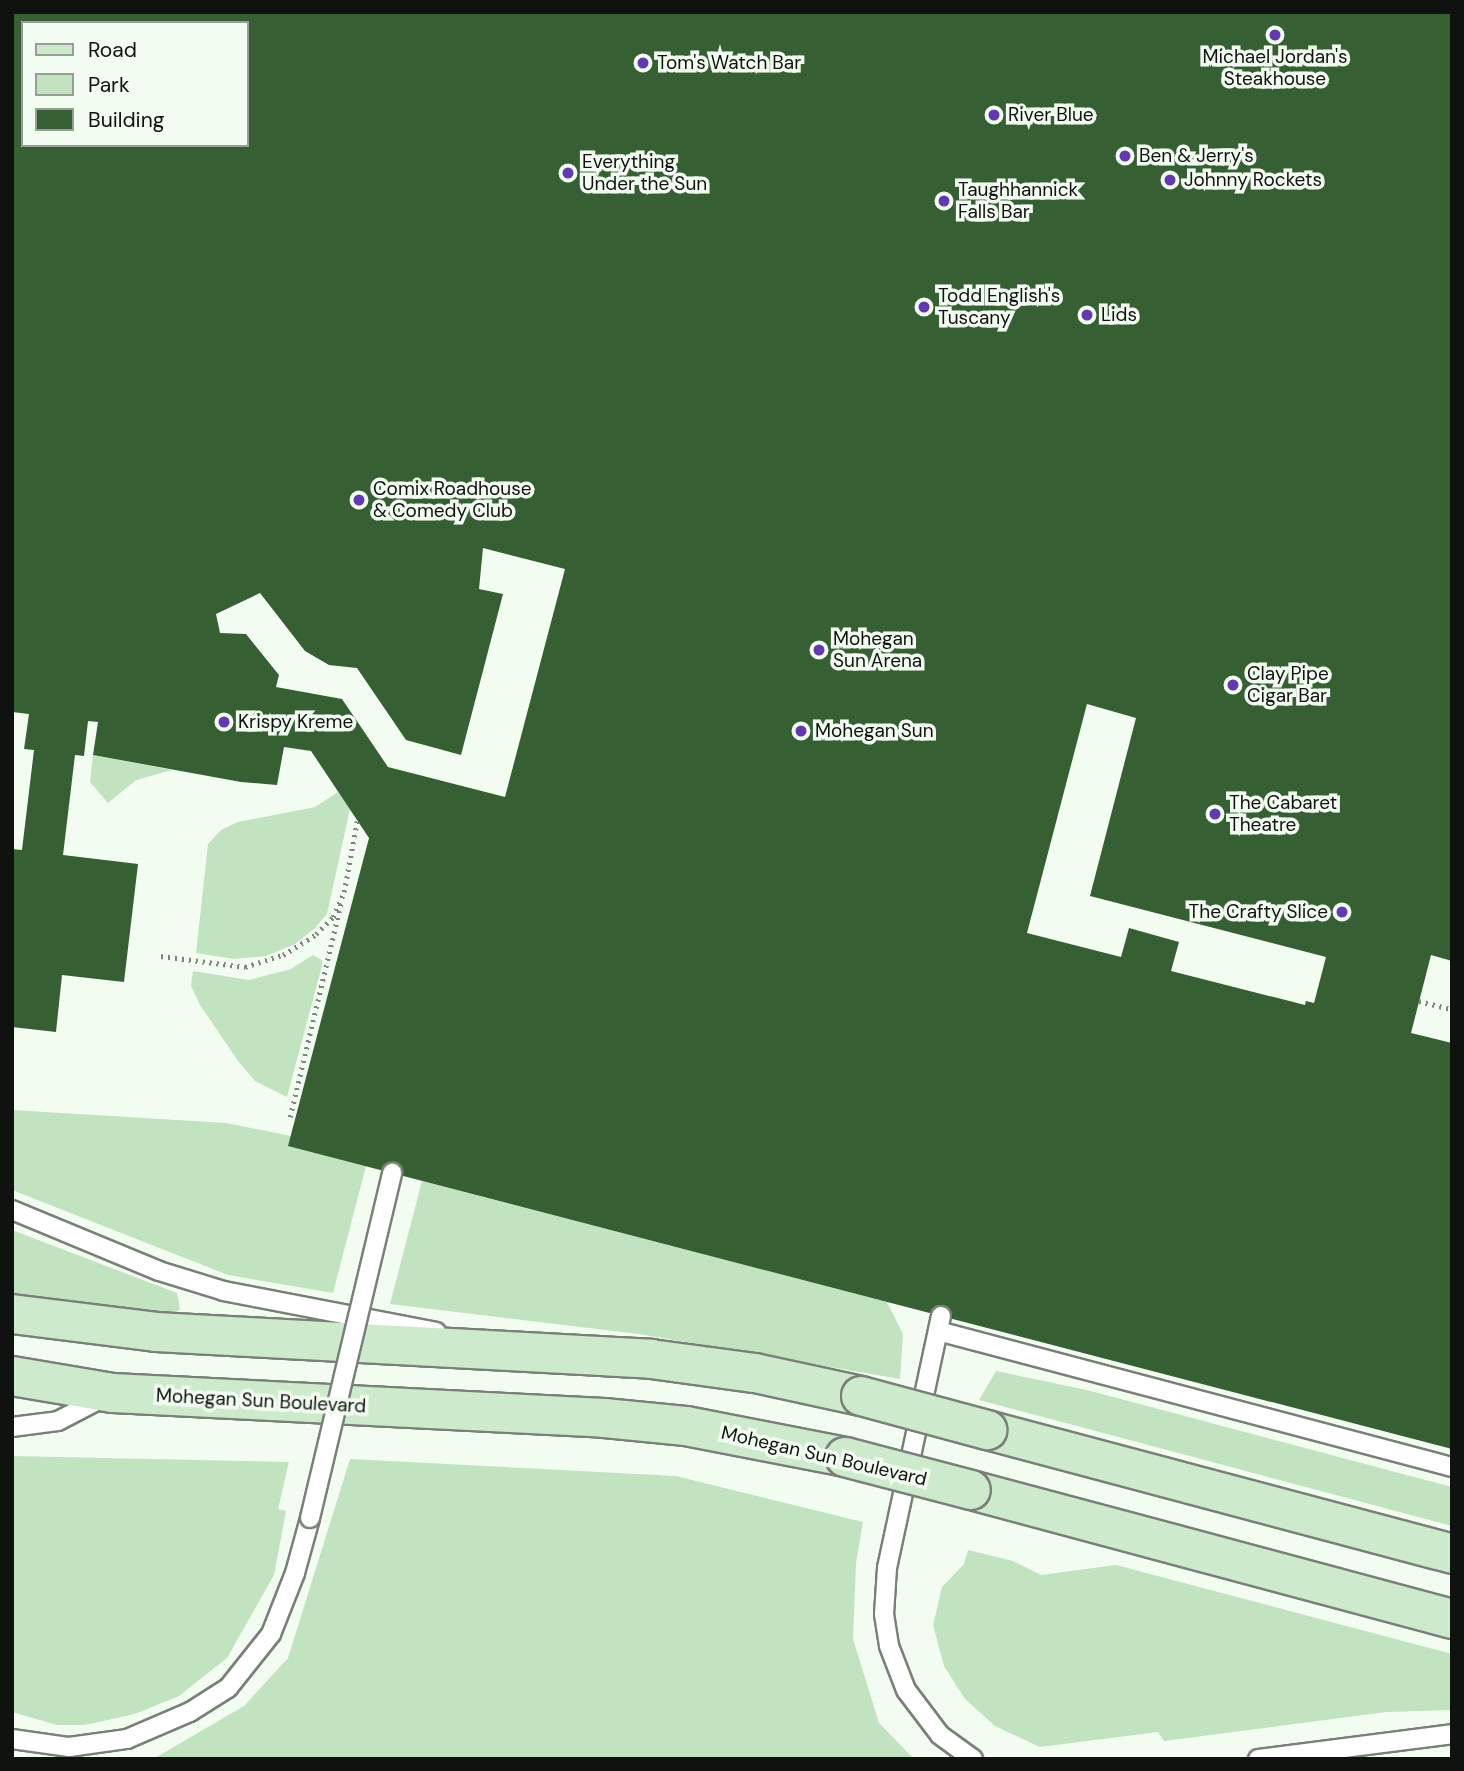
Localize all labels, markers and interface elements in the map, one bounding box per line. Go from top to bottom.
legend [21,21,248,147]
marker: Michael Jordan's Steakhouse [1267,27,1283,43]
text: Road [88,36,137,64]
place label: Michael Jordan's Steakhouse [1203,46,1347,90]
place label: Tom's Watch Bar [657,52,801,74]
marker: Tom's Watch Bar [635,55,651,71]
text: Park [88,71,129,99]
place label: River Blue [1008,104,1094,126]
text: Building [88,106,164,134]
marker: River Blue [986,107,1002,123]
place label: Ben & Jerry's [1139,145,1254,167]
marker: Ben & Jerry's [1117,148,1133,164]
place label: Everything Under the Sun [582,151,707,195]
marker: Everything Under the Sun [560,165,576,181]
place label: Johnny Rockets [1184,169,1322,191]
marker: Johnny Rockets [1162,172,1178,188]
place label: Taughhannick Falls Bar [958,179,1078,223]
marker: Taughhannick Falls Bar [936,193,952,209]
place label: Todd English's Tuscany [938,285,1060,329]
marker: Todd English's Tuscany [916,299,932,315]
place label: Lids [1101,304,1137,326]
marker: Lids [1079,307,1095,323]
place label: Comix Roadhouse & Comedy Club [373,478,531,522]
marker: Comix Roadhouse & Comedy Club [351,492,367,508]
place label: Mohegan Sun Arena [833,628,922,672]
marker: Mohegan Sun Arena [811,642,827,658]
place label: Clay Pipe Cigar Bar [1247,663,1329,707]
marker: Clay Pipe Cigar Bar [1225,677,1241,693]
place label: Krispy Kreme [238,711,353,733]
marker: Krispy Kreme [216,714,232,730]
place label: Mohegan Sun [815,720,934,742]
marker: Mohegan Sun [793,723,809,739]
place label: The Cabaret Theatre [1229,792,1337,836]
marker: The Cabaret Theatre [1207,806,1223,822]
place label: The Crafty Slice [1189,901,1328,923]
marker: The Crafty Slice [1334,904,1350,920]
street label: Mohegan Sun Boulevard [155,1384,367,1418]
street label: Mohegan Sun Boulevard [719,1421,929,1491]

